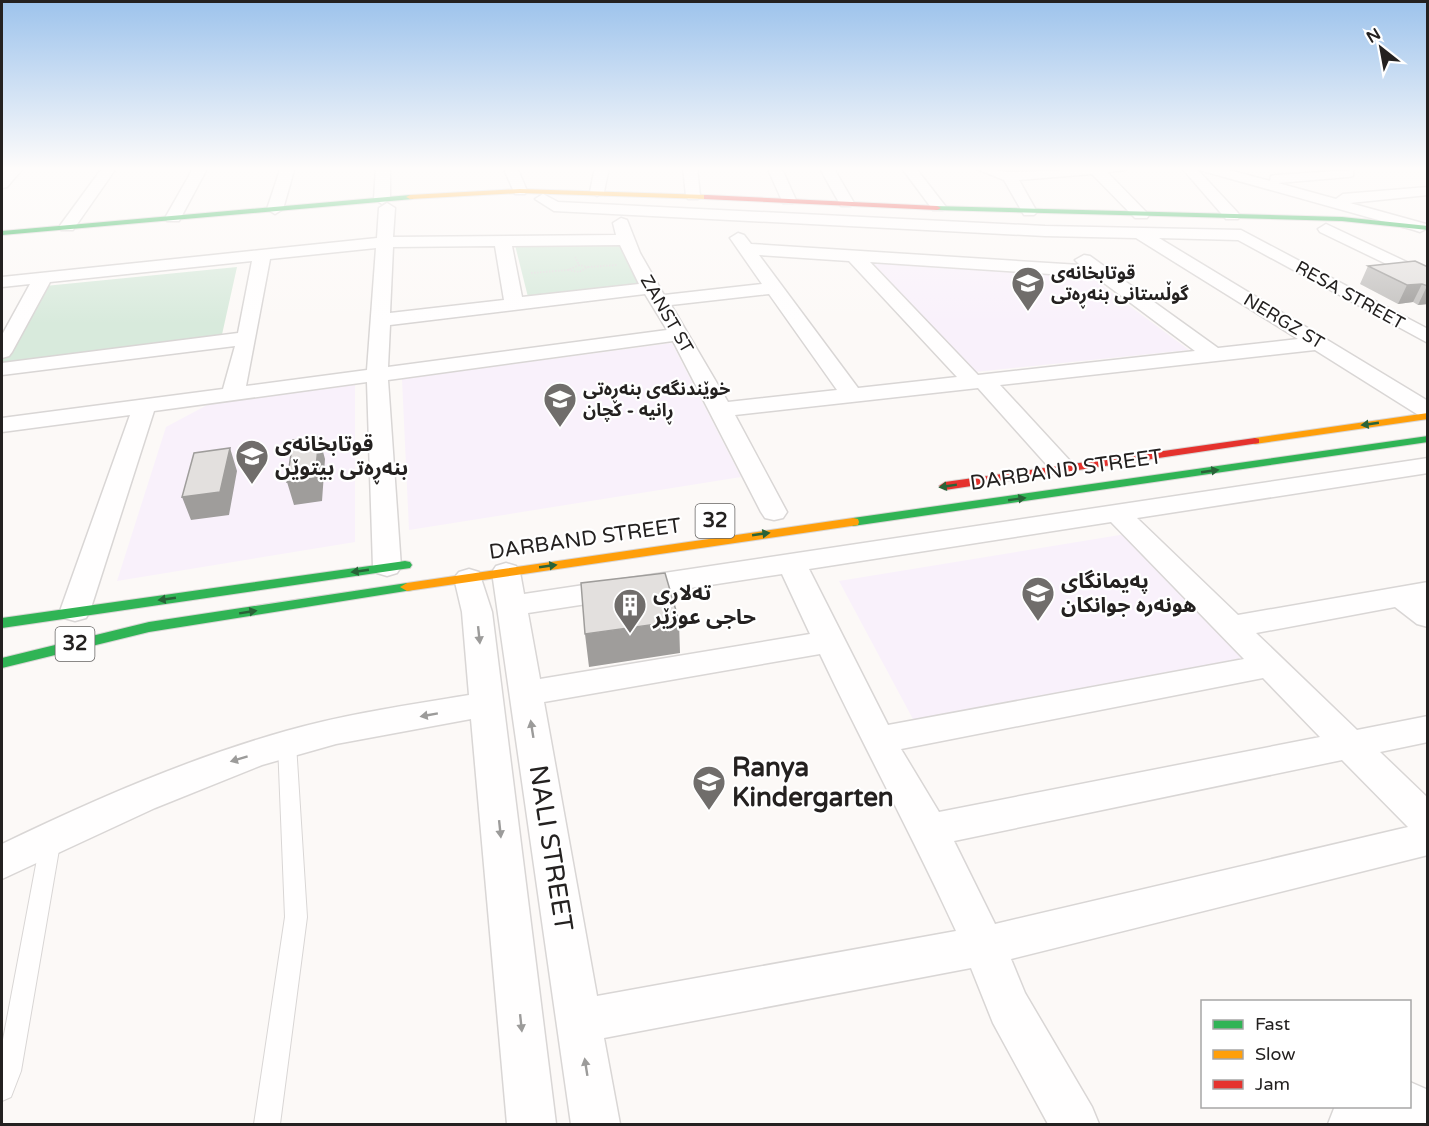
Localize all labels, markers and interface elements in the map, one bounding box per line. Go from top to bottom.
north arrow [1351,18,1411,78]
text: N [1363,24,1384,48]
street label: RESA STREET [1291,256,1409,334]
place label: قوتابخانه‌ی گوڵستانی بنه‌ڕه‌تی [1051,262,1190,309]
school or university icon: قوتابخانه‌ی گوڵستانی بنه‌ڕه‌تی [1010,265,1046,312]
street label: ZANST ST [636,271,698,357]
street label: NERGZ ST [1240,288,1328,354]
place label: خوێندنگەی بنەڕەتی ڕانیە - کچان [583,378,730,425]
school or university icon: خوێندنگەی بنەڕەتی ڕانیە - کچان [542,381,578,428]
one-way arrow [1360,419,1379,428]
place label: قوتابخانەی بنەڕەتی بیتوێن [275,432,408,485]
school or university icon: قوتابخانەی بنەڕەتی بیتوێن [234,438,270,485]
street label: DARBAND STREET [968,444,1164,496]
one-way arrow [1201,467,1220,476]
one-way arrow [938,481,957,490]
one-way arrow [1007,494,1026,503]
road number: 32 [696,504,734,538]
street label: DARBAND STREET [487,513,683,565]
one-way arrow [752,530,771,539]
one-way arrow [538,561,557,570]
one-way arrow [351,567,370,576]
place label: پەیمانگای هونەرە جوانکان [1061,569,1196,618]
school or university icon: پەیمانگای هونەرە جوانکان [1020,575,1056,622]
place label: تەلاری حاجی عوزێر [652,581,756,630]
building icon: تەلاری حاجی عوزێر [612,587,648,634]
one-way arrow [158,594,177,603]
one-way arrow [239,607,258,616]
one-way arrow [474,626,484,645]
road number: 32 [56,627,94,661]
one-way arrow [420,710,439,719]
one-way arrow [527,719,536,738]
place label: Ranya Kindergarten [732,752,894,813]
one-way arrow [230,754,248,764]
street label: NALI STREET [523,763,579,933]
school or university icon: Ranya Kindergarten [691,764,727,811]
one-way arrow [495,820,505,839]
legend [1201,1000,1411,1108]
one-way arrow [516,1013,526,1032]
text: Fast [1255,1013,1290,1035]
text: Slow [1255,1043,1296,1065]
one-way arrow [581,1057,590,1076]
text: Jam [1255,1073,1290,1095]

